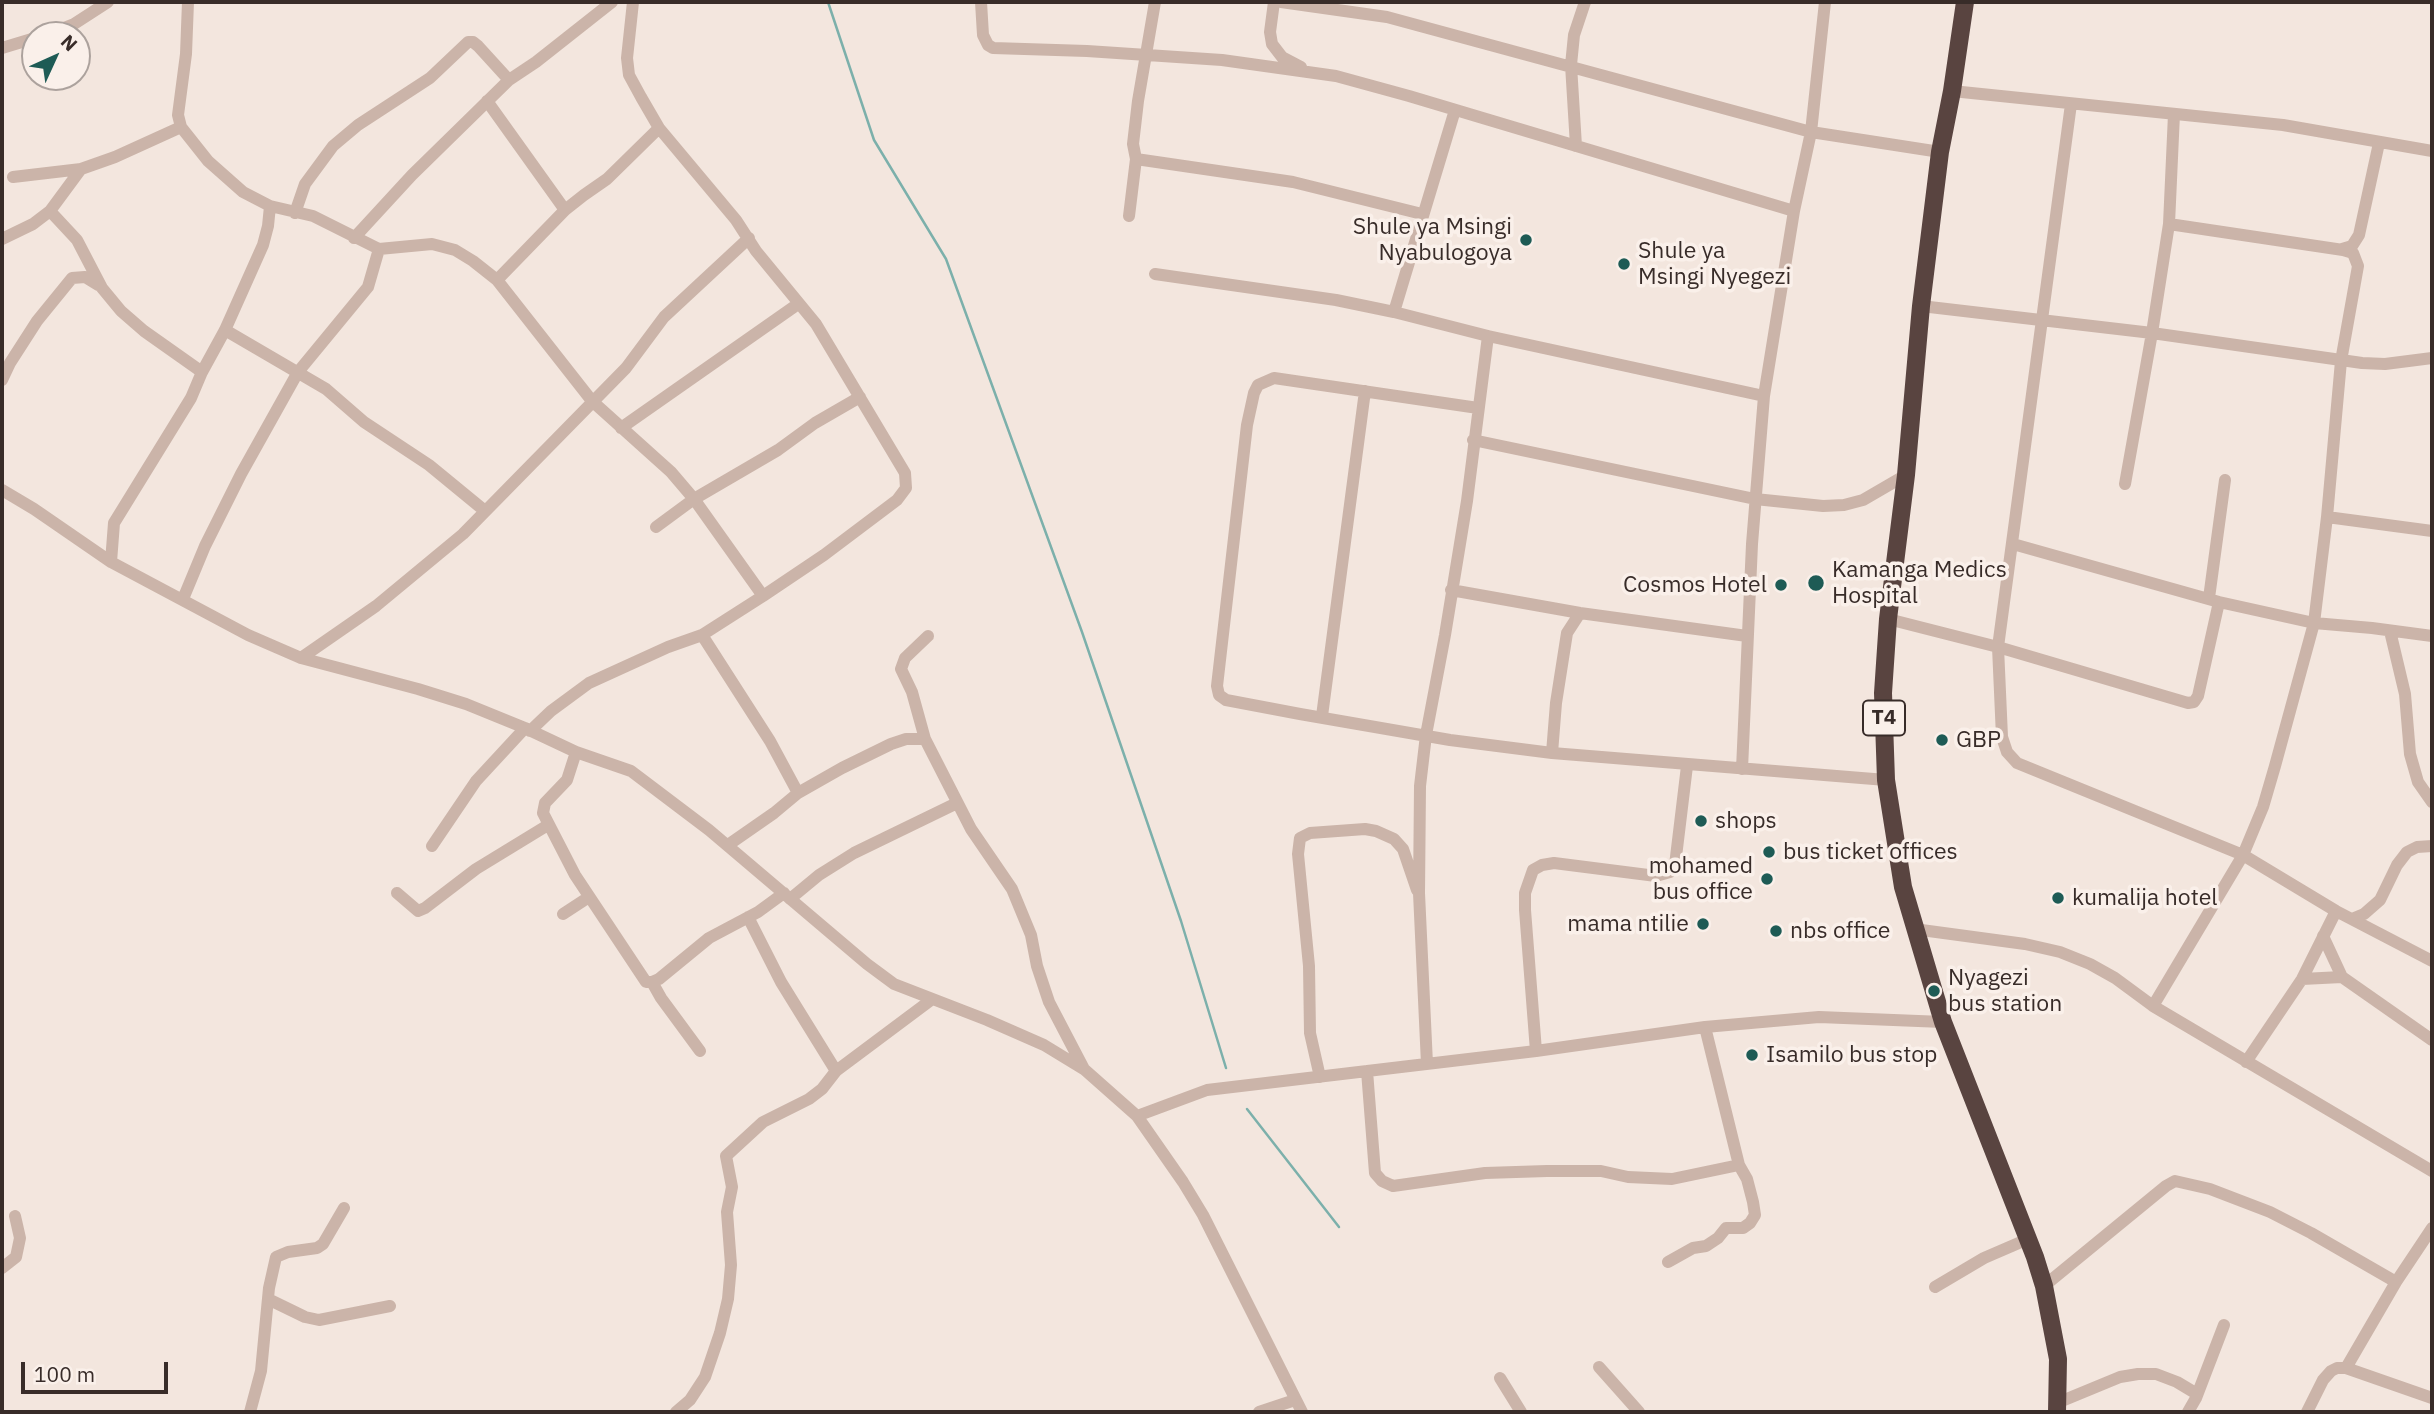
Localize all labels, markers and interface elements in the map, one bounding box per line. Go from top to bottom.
north arrow [21,21,91,91]
text: N [56,29,83,56]
place label: Shule ya Msingi Nyabulogoya [1353,213,1512,267]
marker: Shule ya Msingi Nyabulogoya [1518,232,1534,248]
place label: Shule ya Msingi Nyegezi [1638,237,1791,291]
marker: Shule ya Msingi Nyegezi [1616,256,1632,272]
place label: Kamanga Medics Hospital [1832,556,2007,610]
place label: Cosmos Hotel [1623,571,1767,599]
marker: Kamanga Medics Hospital [1806,573,1826,593]
marker: Cosmos Hotel [1773,577,1789,593]
road number: T4 [1863,700,1905,736]
place label: GBP [1956,726,2001,754]
marker: GBP [1934,732,1950,748]
place label: shops [1715,807,1777,835]
marker: shops [1693,813,1709,829]
place label: bus ticket offices [1783,838,1958,866]
marker: bus ticket offices [1761,844,1777,860]
place label: mohamed bus office [1649,852,1753,906]
marker: mohamed bus office [1759,871,1775,887]
place label: kumalija hotel [2072,884,2218,912]
marker: kumalija hotel [2050,890,2066,906]
place label: mama ntilie [1567,910,1689,938]
marker: mama ntilie [1695,916,1711,932]
place label: nbs office [1790,917,1890,945]
marker: nbs office [1768,923,1784,939]
place label: Nyagezi bus station [1948,964,2062,1018]
marker: Nyagezi bus station [1926,983,1942,999]
place label: Isamilo bus stop [1766,1041,1937,1069]
marker: Isamilo bus stop [1744,1047,1760,1063]
scale bar [24,1348,172,1392]
text: 100 m [34,1360,95,1388]

